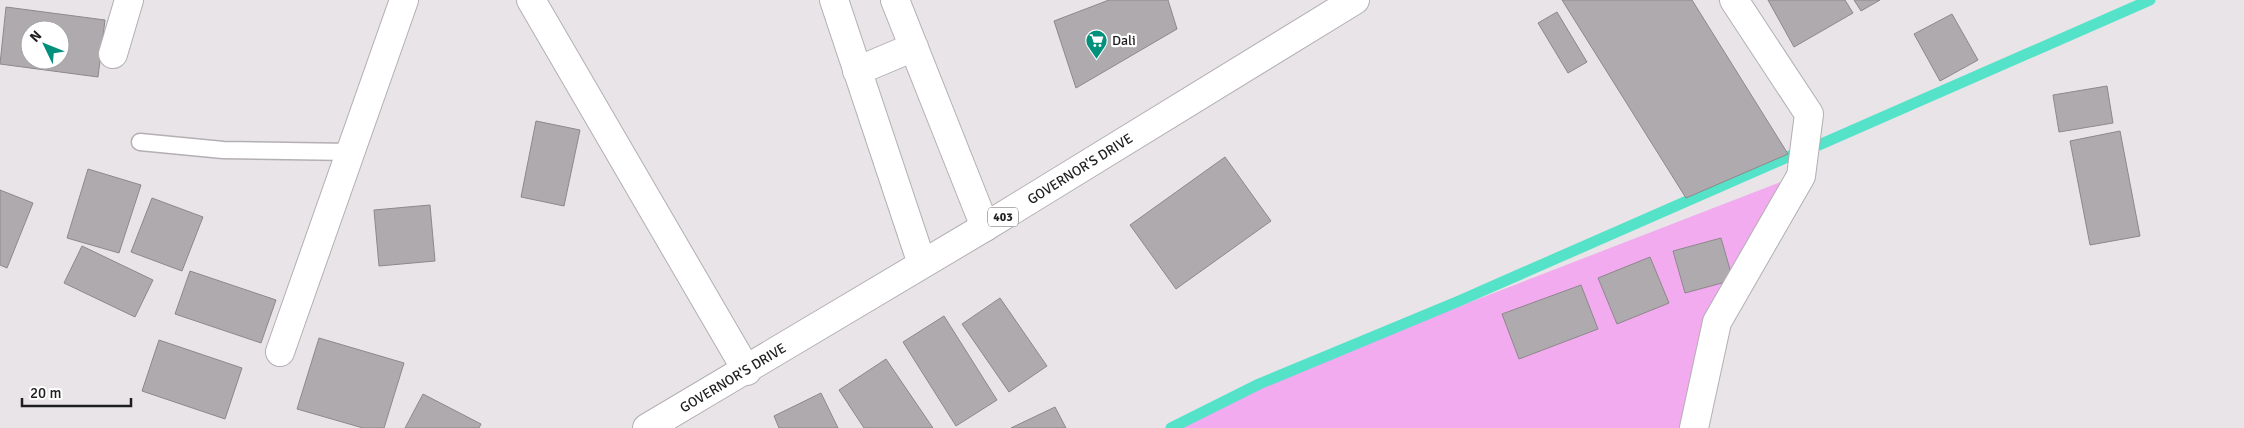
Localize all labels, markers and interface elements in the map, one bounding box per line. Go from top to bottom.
north arrow [20,20,70,70]
text: N [26,27,45,46]
supermarket icon: Dali [1084,28,1108,59]
place label: Dali [1112,32,1136,49]
street label: GOVERNOR'S DRIVE [1024,130,1136,208]
road number: 403 [988,208,1018,226]
street label: GOVERNOR'S DRIVE [677,340,789,416]
scale bar [22,376,131,408]
text: 20 m [30,384,61,402]

